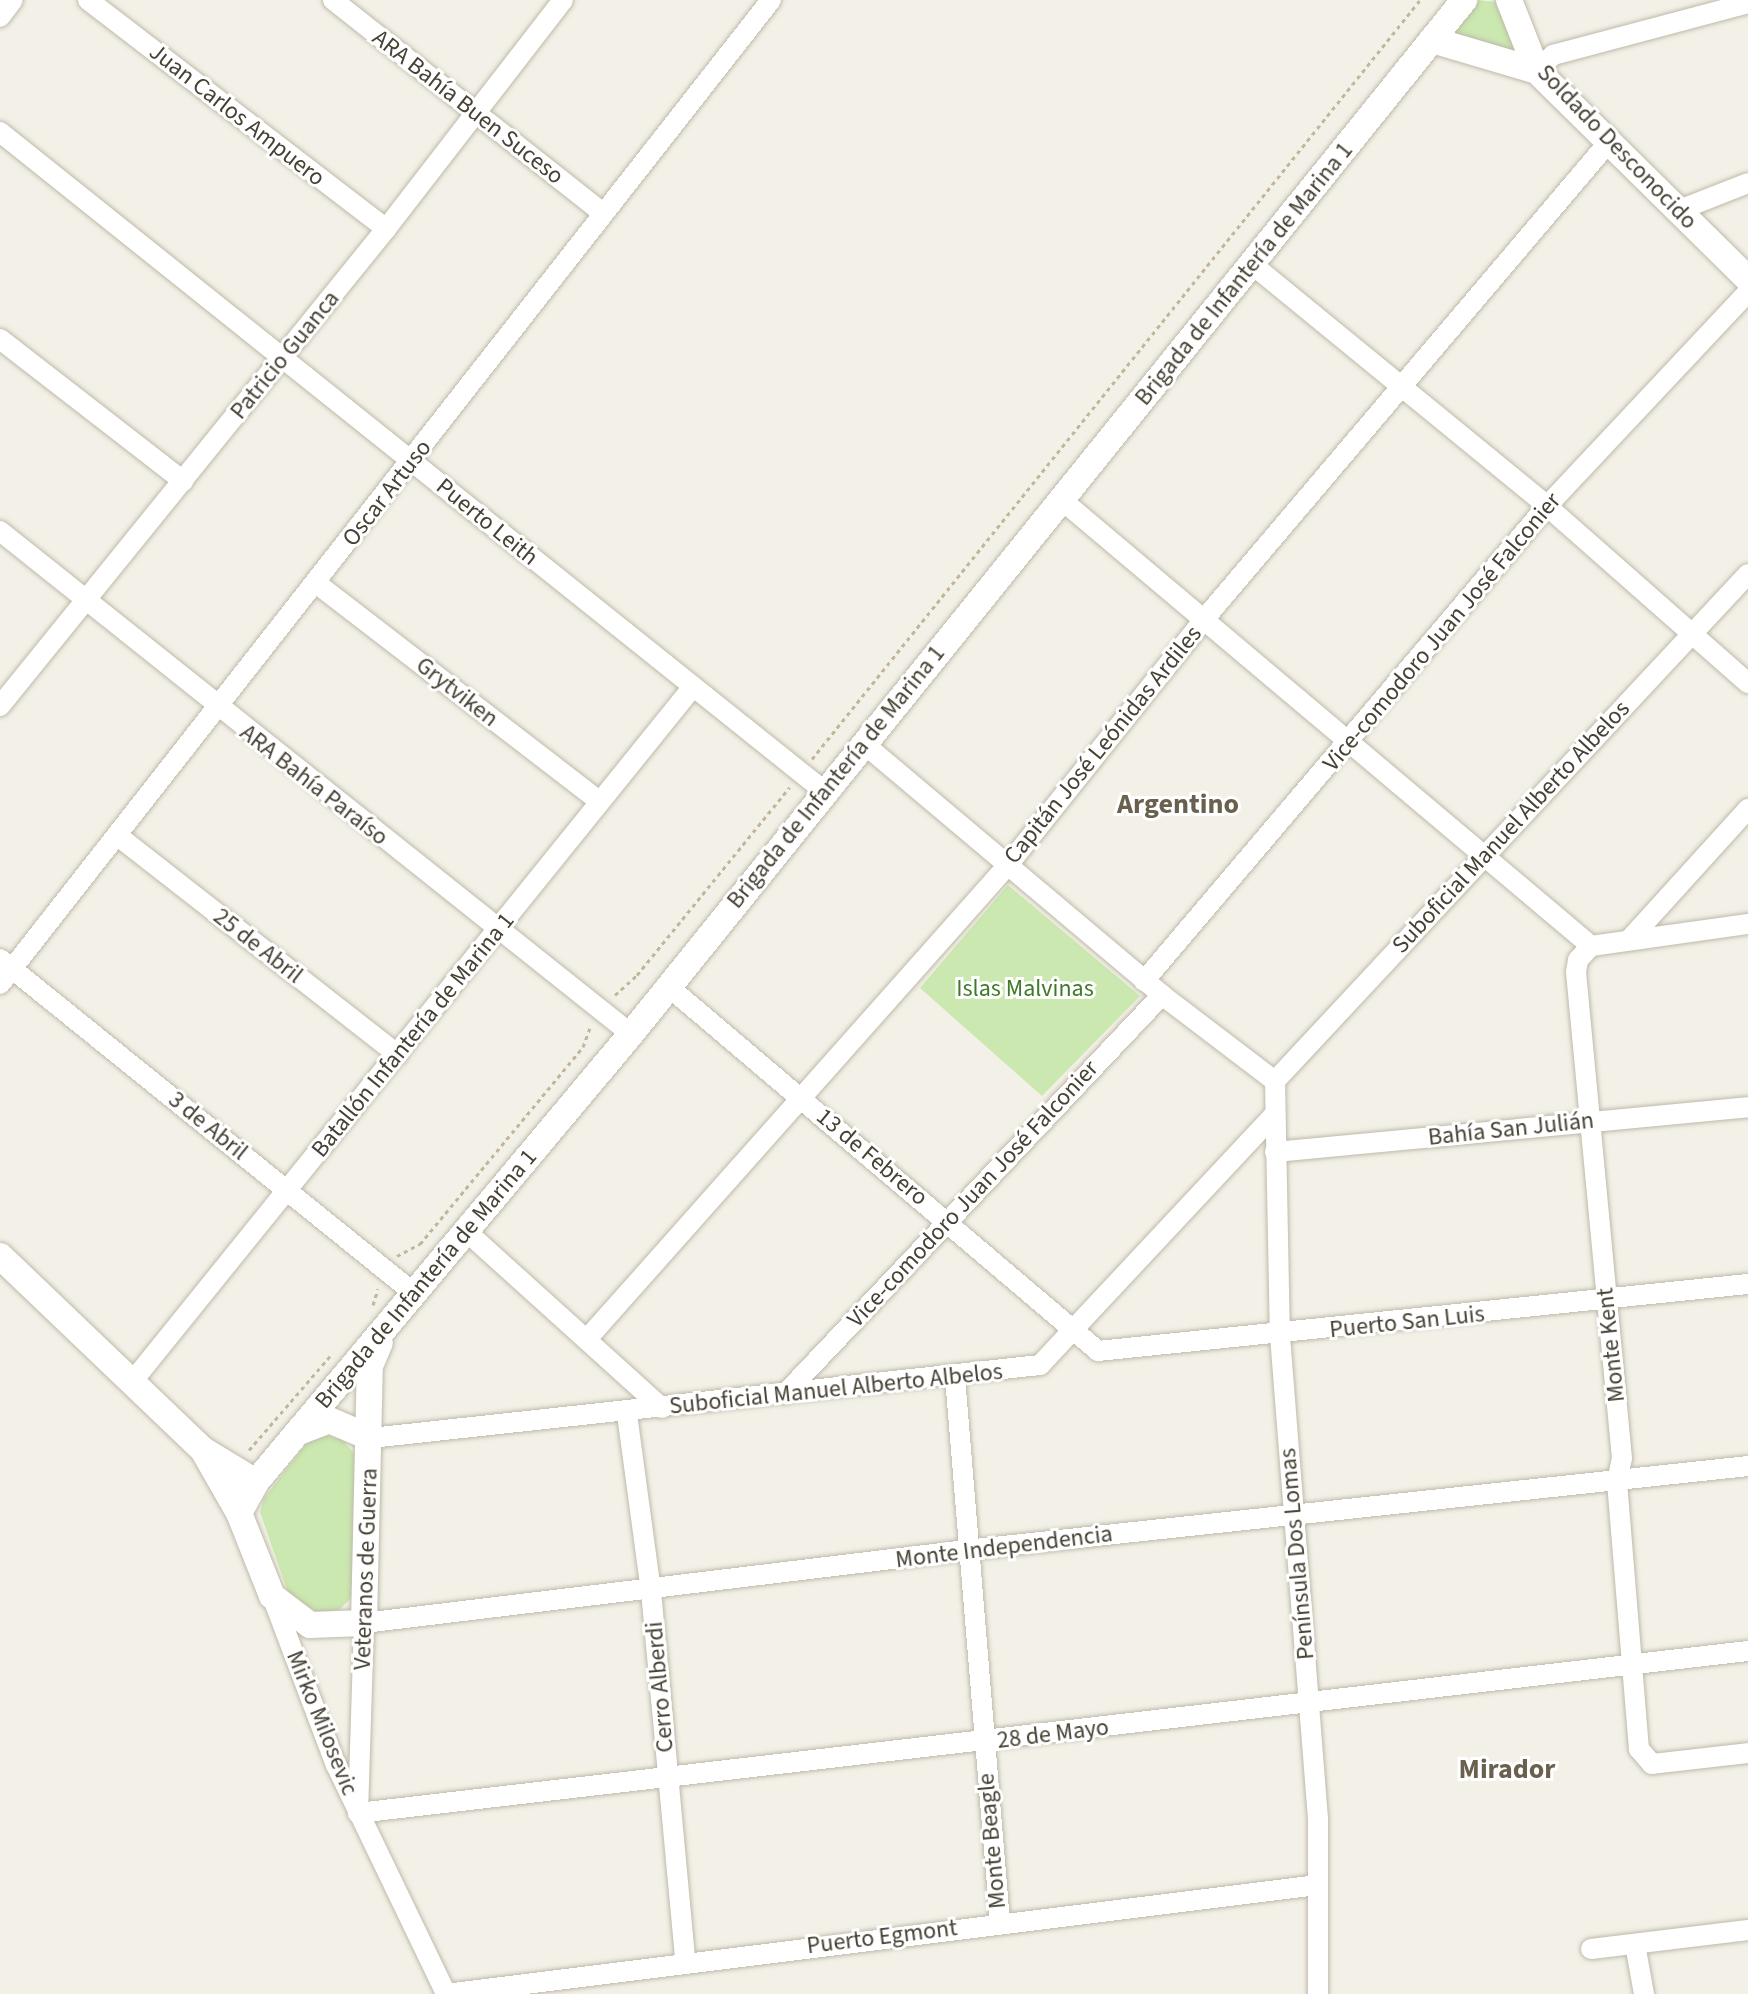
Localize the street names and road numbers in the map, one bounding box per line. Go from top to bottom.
street label: ARA Bahía Buen Suceso [367,23,569,191]
street label: Juan Carlos Ampuero [143,37,331,193]
street label: Soldado Desconocido [1531,59,1703,235]
street label: Brigada de Infantería de Marina 1 [1129,137,1359,411]
street label: Patricio Guanca [224,285,346,425]
street label: Oscar Artuso [336,434,438,552]
street label: Puerto Leith [430,472,544,572]
street label: Vice-comodoro Juan José Falconier [1317,487,1567,777]
street label: Capitán José Leónidas Ardiles [998,620,1208,870]
street label: Brigada de Infantería de Marina 1 [721,640,951,914]
street label: Grytviken [410,651,504,733]
street label: Suboficial Manuel Alberto Albelos [1386,695,1636,959]
street label: ARA Bahía Paraíso [234,718,394,852]
street label: 25 de Abril [208,902,308,990]
street label: Batallón Infantería de Marina 1 [305,907,521,1163]
street label: Vice-comodoro Juan José Falconier [842,1054,1104,1334]
street label: 3 de Abril [163,1085,253,1167]
street label: 13 de Febrero [810,1102,934,1212]
street label: Bahía San Julián [1427,1106,1595,1152]
street label: Brigada de Infantería de Marina 1 [309,1143,543,1415]
street label: Monte Kent [1591,1286,1631,1404]
street label: Puerto San Luis [1328,1300,1486,1344]
street label: Suboficial Manuel Alberto Albelos [668,1357,1004,1421]
street label: Península Dos Lomas [1273,1447,1321,1661]
street label: Veteranos de Guerra [348,1467,384,1671]
street label: Monte Independencia [894,1519,1114,1575]
street label: Cerro Alberdi [640,1620,680,1754]
street label: Mirko Milosevic [280,1646,364,1800]
street label: 28 de Mayo [995,1713,1111,1755]
street label: Monte Beagle [972,1772,1012,1910]
street label: Puerto Egmont [805,1913,959,1961]

